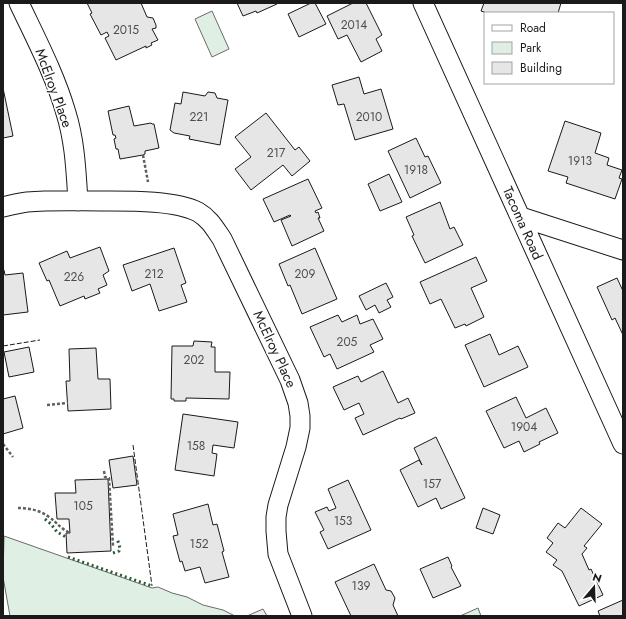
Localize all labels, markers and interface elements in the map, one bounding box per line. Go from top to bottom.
legend [484,12,614,84]
house number: 2014 [341,16,367,34]
text: Road [520,19,546,37]
house number: 2015 [113,21,139,39]
text: Park [520,39,542,57]
street label: McElroy Place [30,46,78,130]
text: Building [520,59,562,77]
house number: 221 [189,108,209,126]
house number: 2010 [356,108,382,126]
house number: 217 [267,144,286,162]
house number: 1913 [568,152,593,170]
house number: 1918 [404,161,428,179]
street label: Tacoma Road [498,183,548,263]
house number: 212 [144,265,164,283]
house number: 209 [295,265,316,283]
house number: 226 [64,268,84,286]
street label: McElroy Place [248,307,302,391]
house number: 205 [337,333,358,351]
house number: 202 [184,351,205,369]
house number: 1904 [511,418,537,436]
house number: 158 [187,437,205,455]
house number: 157 [423,475,442,493]
house number: 105 [73,497,93,515]
house number: 153 [334,512,353,530]
house number: 152 [190,535,209,553]
north arrow [574,567,614,607]
text: N [591,569,604,587]
house number: 139 [352,577,371,595]

